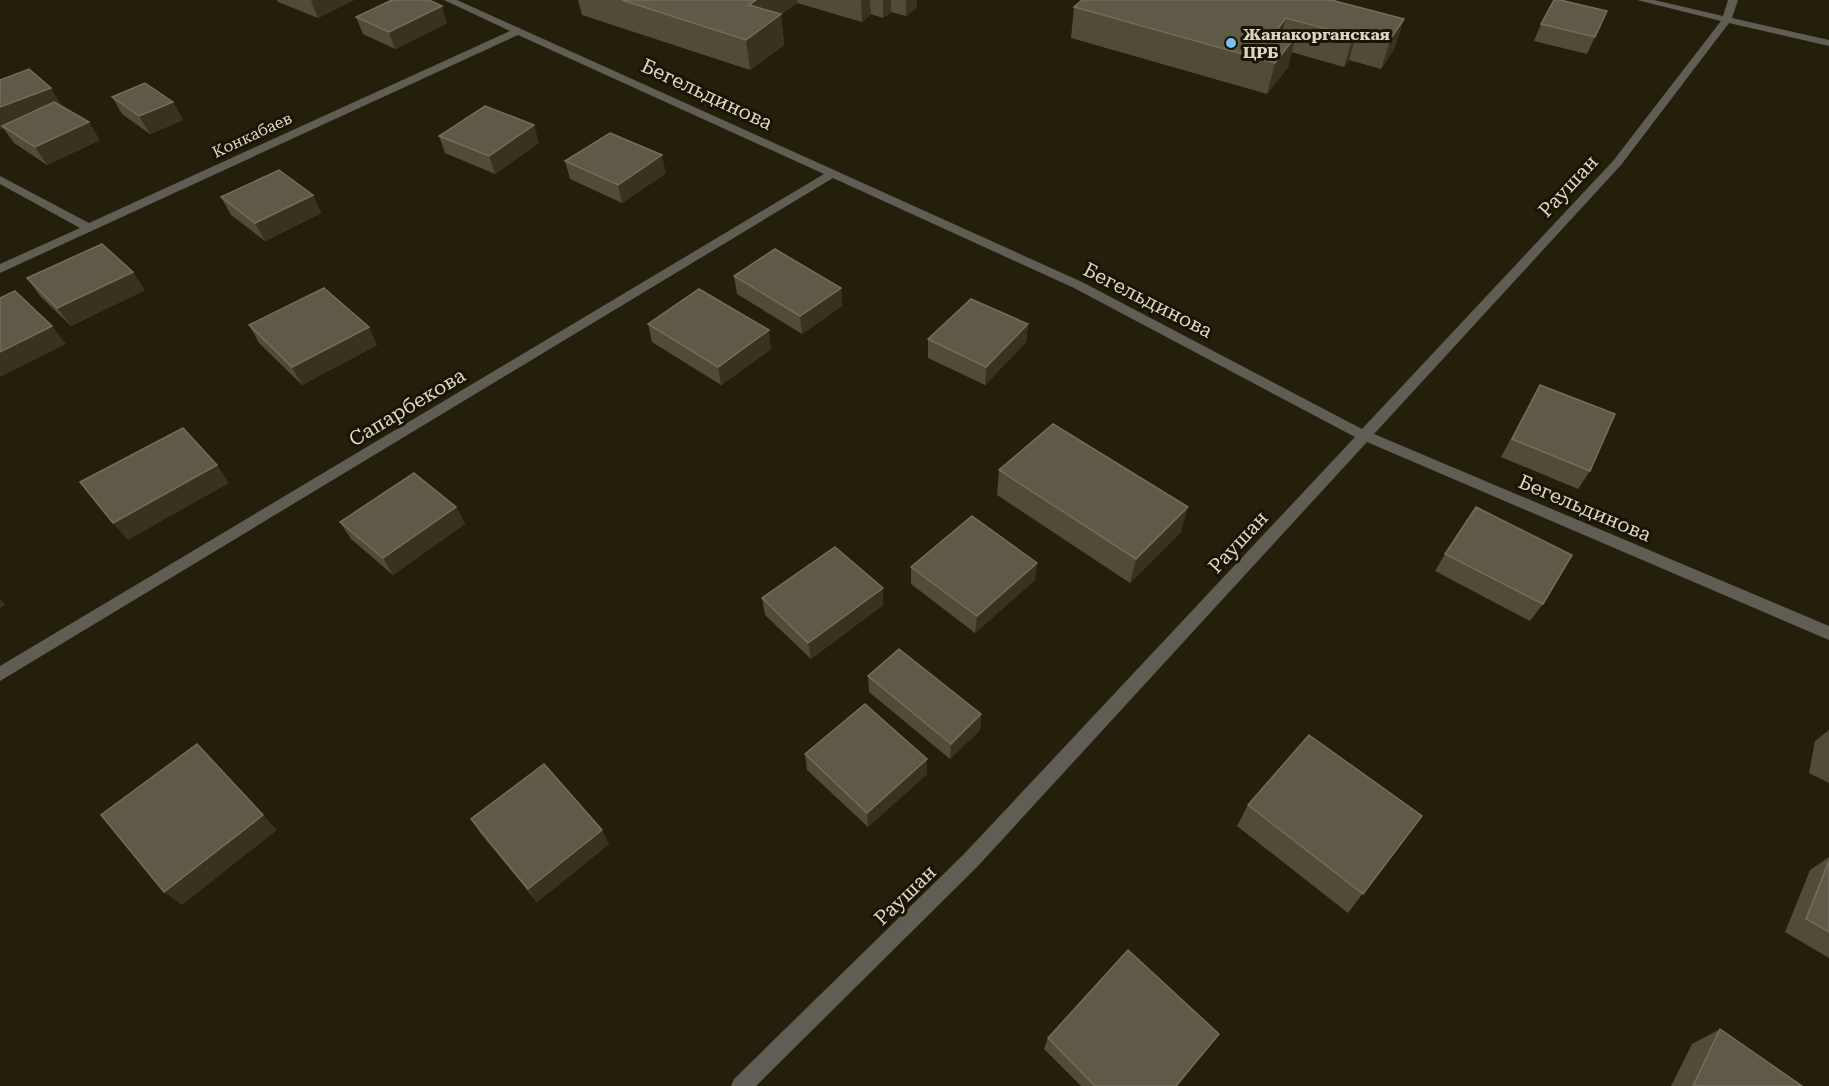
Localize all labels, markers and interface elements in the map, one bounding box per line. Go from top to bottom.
place label: Жанакорганская ЦРБ [1243,25,1390,62]
marker: Жанакорганская ЦРБ [1224,36,1238,50]
street label: Бегельдинова [638,53,776,135]
street label: Конкабаев [209,108,295,162]
street label: Раушан [1533,150,1603,222]
street label: Бегельдинова [1079,257,1217,343]
street label: Сапарбекова [344,363,470,451]
street label: Бегельдинова [1515,469,1655,547]
street label: Раушан [1203,506,1273,578]
street label: Раушан [869,860,941,930]

